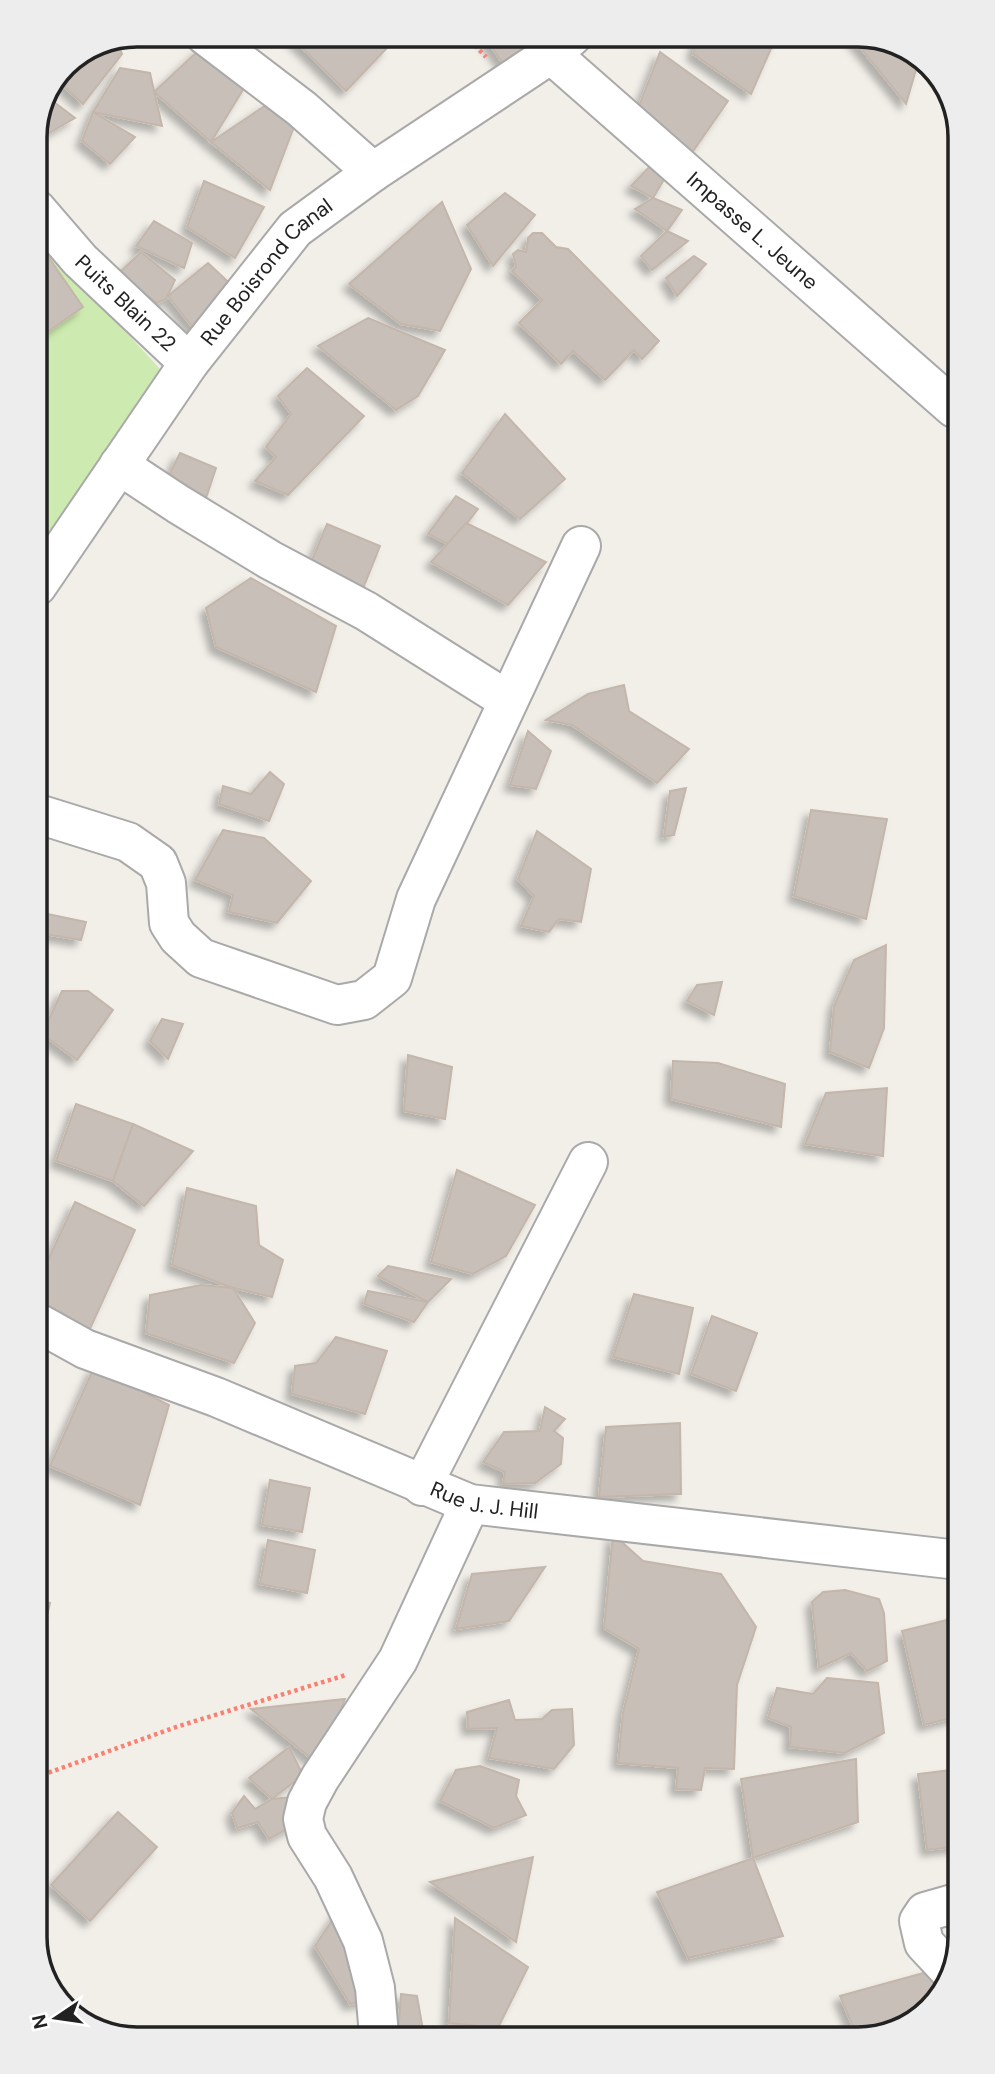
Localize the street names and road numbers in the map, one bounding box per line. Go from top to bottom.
street label: Impasse L. Jeune [681,166,824,296]
street label: Rue Boisrond Canal [194,192,338,351]
street label: Puits Blain 22 [69,248,182,358]
street label: Rue J. J. Hill [426,1475,540,1526]

